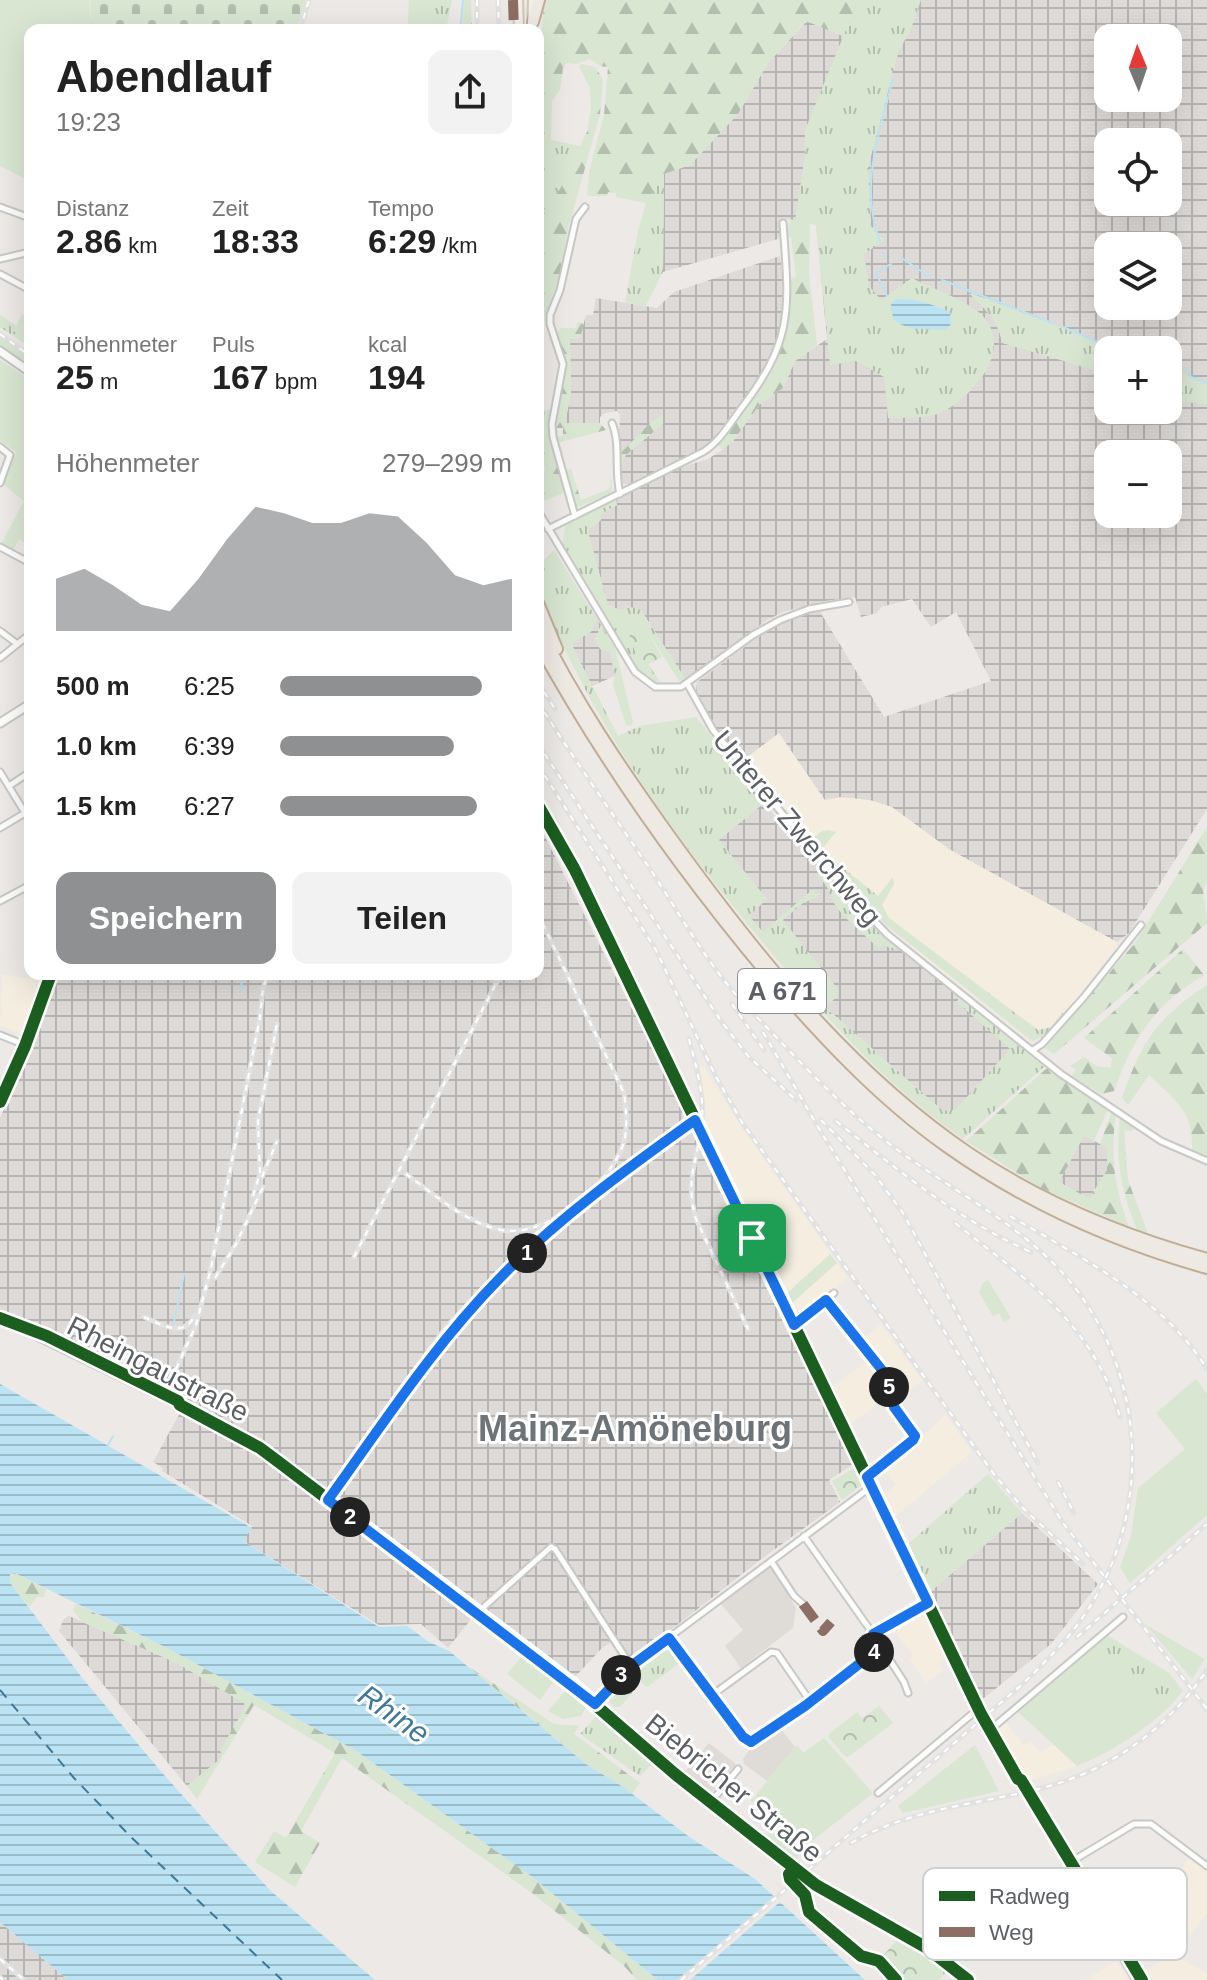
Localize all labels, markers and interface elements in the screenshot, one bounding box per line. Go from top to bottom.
north arrow [1094,24,1182,112]
map controls [1094,24,1182,528]
button: share [428,50,512,134]
text: Abendlauf [56,52,271,101]
text: 19:23 [56,107,121,137]
button: locate [1094,128,1182,216]
text: Distanz [56,196,129,221]
text: Zeit [212,196,249,221]
text: Tempo [368,196,434,221]
text: 2.86 [56,222,122,260]
text: 18:33 [212,222,299,260]
text: 6:29 [368,222,436,260]
button: layers [1094,232,1182,320]
text: km [122,233,158,258]
text: /km [436,233,478,258]
text: Höhenmeter [56,332,177,357]
text: Puls [212,332,255,357]
text: kcal [368,332,407,357]
button: + [1094,336,1182,424]
text: 25 [56,358,94,396]
text: 167 [212,358,269,396]
text: 194 [368,358,425,396]
text: m [94,369,118,394]
text: bpm [269,369,318,394]
button: − [1094,440,1182,528]
text: Höhenmeter [56,448,199,478]
text: 279–299 m [382,448,512,478]
text: 500 m [56,671,130,701]
text: 6:25 [184,671,235,701]
street label: Unterer Zwerchweg [707,724,887,932]
text: 1.0 km [56,731,137,761]
text: 6:39 [184,731,235,761]
text: 1.5 km [56,791,137,821]
text: 6:27 [184,791,235,821]
button: Speichern [56,872,276,964]
button: Teilen [292,872,512,964]
road number: A 671 [738,969,826,1013]
pin [718,1204,786,1272]
icon: arrive [730,1216,774,1260]
pin: 1 [507,1233,547,1273]
text: 1 [521,1240,533,1265]
street label: Rheingaustraße [62,1310,254,1428]
pin: 5 [869,1367,909,1407]
text: 5 [883,1374,895,1399]
district label: Mainz-Amöneburg [478,1408,792,1449]
pin: 2 [330,1497,370,1537]
text: 2 [344,1504,356,1529]
pin: 4 [854,1632,894,1672]
text: 4 [868,1639,880,1664]
pin: 3 [601,1655,641,1695]
text: 3 [615,1662,627,1687]
water label: Rhine [352,1678,436,1750]
street label: Biebricher Straße [640,1707,828,1869]
legend [923,1868,1187,1960]
text: Radweg [989,1884,1070,1909]
text: Weg [989,1920,1034,1945]

